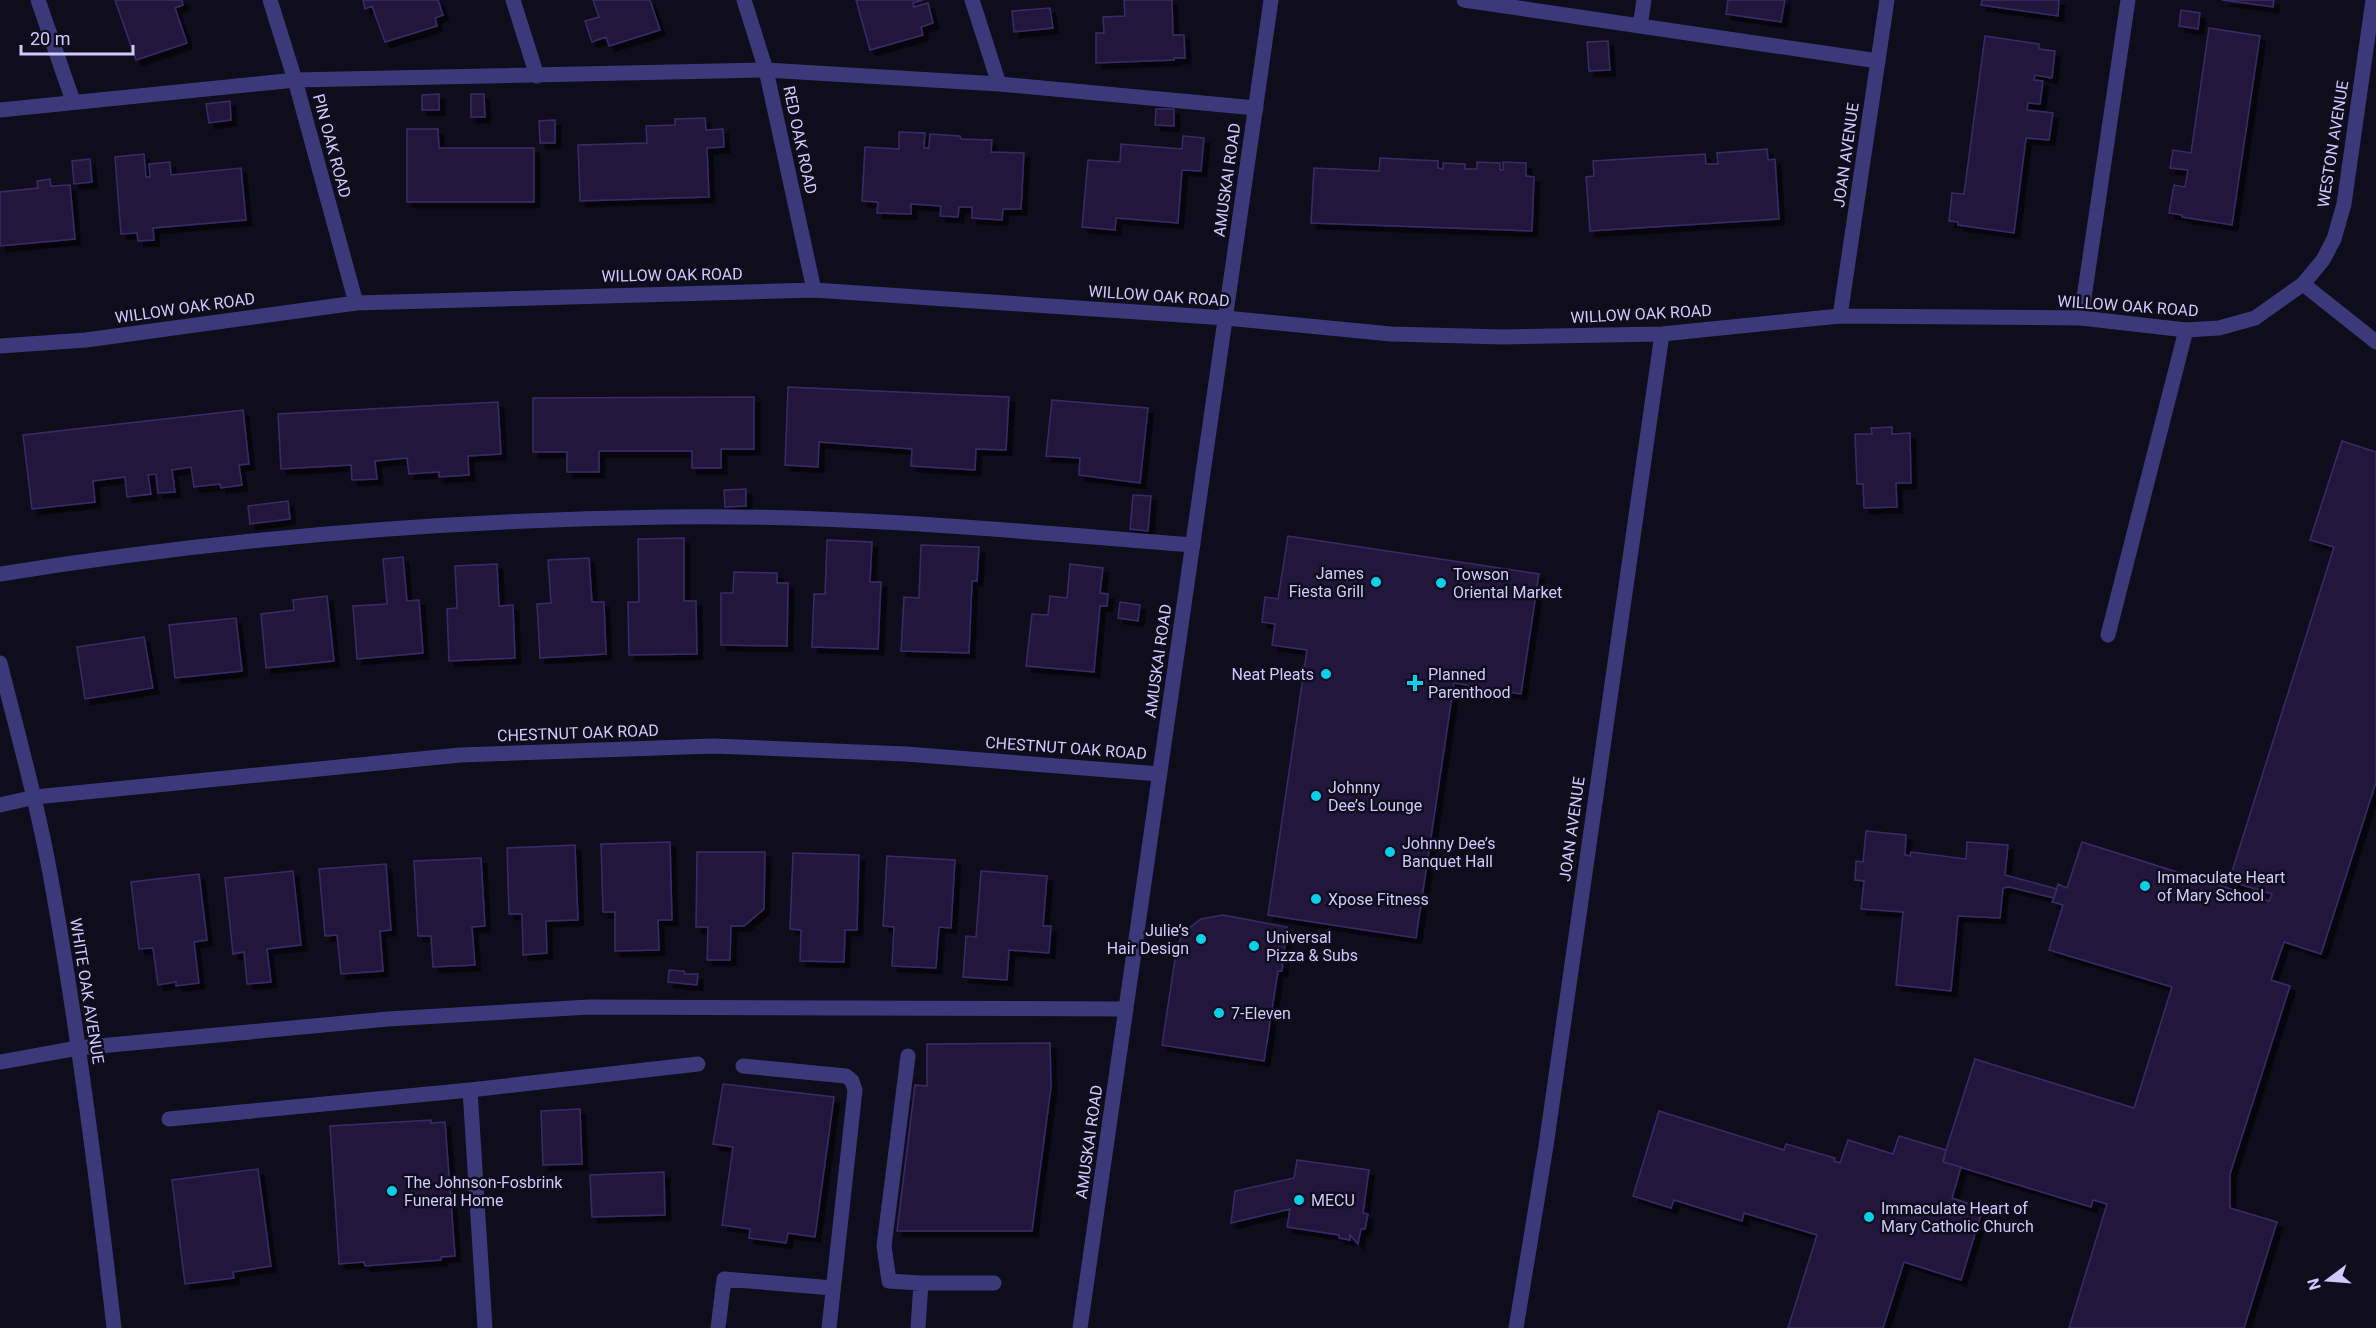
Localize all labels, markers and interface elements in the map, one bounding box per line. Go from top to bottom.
scale bar [21,18,134,56]
text: 20 m [30,28,70,49]
street label: WESTON AVENUE [2314,79,2352,209]
street label: RED OAK ROAD [779,84,821,196]
street label: PIN OAK ROAD [309,92,355,200]
street label: JOAN AVENUE [1829,101,1863,209]
street label: AMUSKAI ROAD [1210,122,1244,238]
street label: WILLOW OAK ROAD [601,264,743,286]
street label: WILLOW OAK ROAD [1088,282,1230,310]
street label: WILLOW OAK ROAD [114,289,256,327]
street label: WILLOW OAK ROAD [2057,292,2199,320]
street label: WILLOW OAK ROAD [1570,301,1712,327]
place label: James Fiesta Grill [1289,564,1364,601]
place label: Towson Oriental Market [1453,565,1562,602]
marker: James Fiesta Grill [1369,575,1383,589]
marker: Towson Oriental Market [1434,576,1448,590]
street label: AMUSKAI ROAD [1141,603,1175,719]
place label: Neat Pleats [1232,665,1314,684]
place label: Planned Parenthood [1428,665,1511,702]
marker: Neat Pleats [1319,667,1333,681]
marker: Planned Parenthood [1406,674,1424,692]
street label: CHESTNUT OAK ROAD [497,721,659,745]
street label: CHESTNUT OAK ROAD [985,733,1147,763]
street label: JOAN AVENUE [1555,775,1589,883]
place label: Johnny Dee’s Lounge [1328,778,1422,815]
marker: Johnny Dee’s Lounge [1309,789,1323,803]
place label: Johnny Dee’s Banquet Hall [1402,834,1495,871]
marker: Johnny Dee’s Banquet Hall [1383,845,1397,859]
place label: Immaculate Heart of Mary School [2157,868,2285,905]
marker: Immaculate Heart of Mary School [2138,879,2152,893]
place label: Xpose Fitness [1328,890,1429,909]
marker: Xpose Fitness [1309,892,1323,906]
street label: WHITE OAK AVENUE [66,917,108,1065]
place label: Julie’s Hair Design [1107,921,1189,958]
place label: Universal Pizza & Subs [1266,928,1358,965]
marker: Julie’s Hair Design [1194,932,1208,946]
marker: Universal Pizza & Subs [1247,939,1261,953]
place label: 7-Eleven [1231,1004,1291,1023]
marker: 7-Eleven [1212,1006,1226,1020]
street label: AMUSKAI ROAD [1072,1084,1106,1200]
place label: The Johnson-Fosbrink Funeral Home [404,1173,563,1210]
marker: The Johnson-Fosbrink Funeral Home [385,1184,399,1198]
place label: MECU [1311,1191,1355,1210]
marker: MECU [1292,1193,1306,1207]
place label: Immaculate Heart of Mary Catholic Church [1881,1199,2034,1236]
marker: Immaculate Heart of Mary Catholic Church [1862,1210,1876,1224]
north arrow [2298,1250,2358,1310]
text: N [2303,1276,2325,1292]

